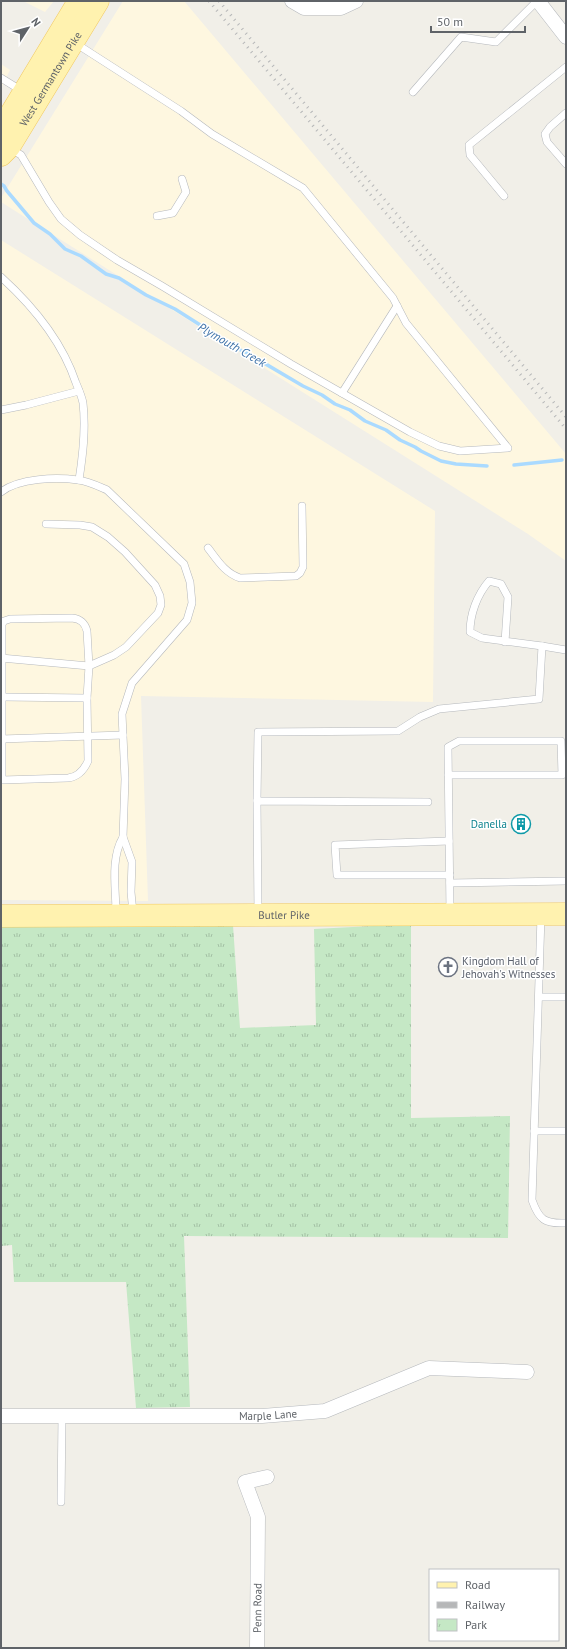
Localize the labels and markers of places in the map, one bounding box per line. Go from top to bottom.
building icon: Danella [510,813,532,835]
place label: Danella [471,817,507,831]
place label: Kingdom Hall of Jehovah's Witnesses [461,954,556,981]
church icon: Kingdom Hall of Jehovah's Witnesses [437,956,459,978]

